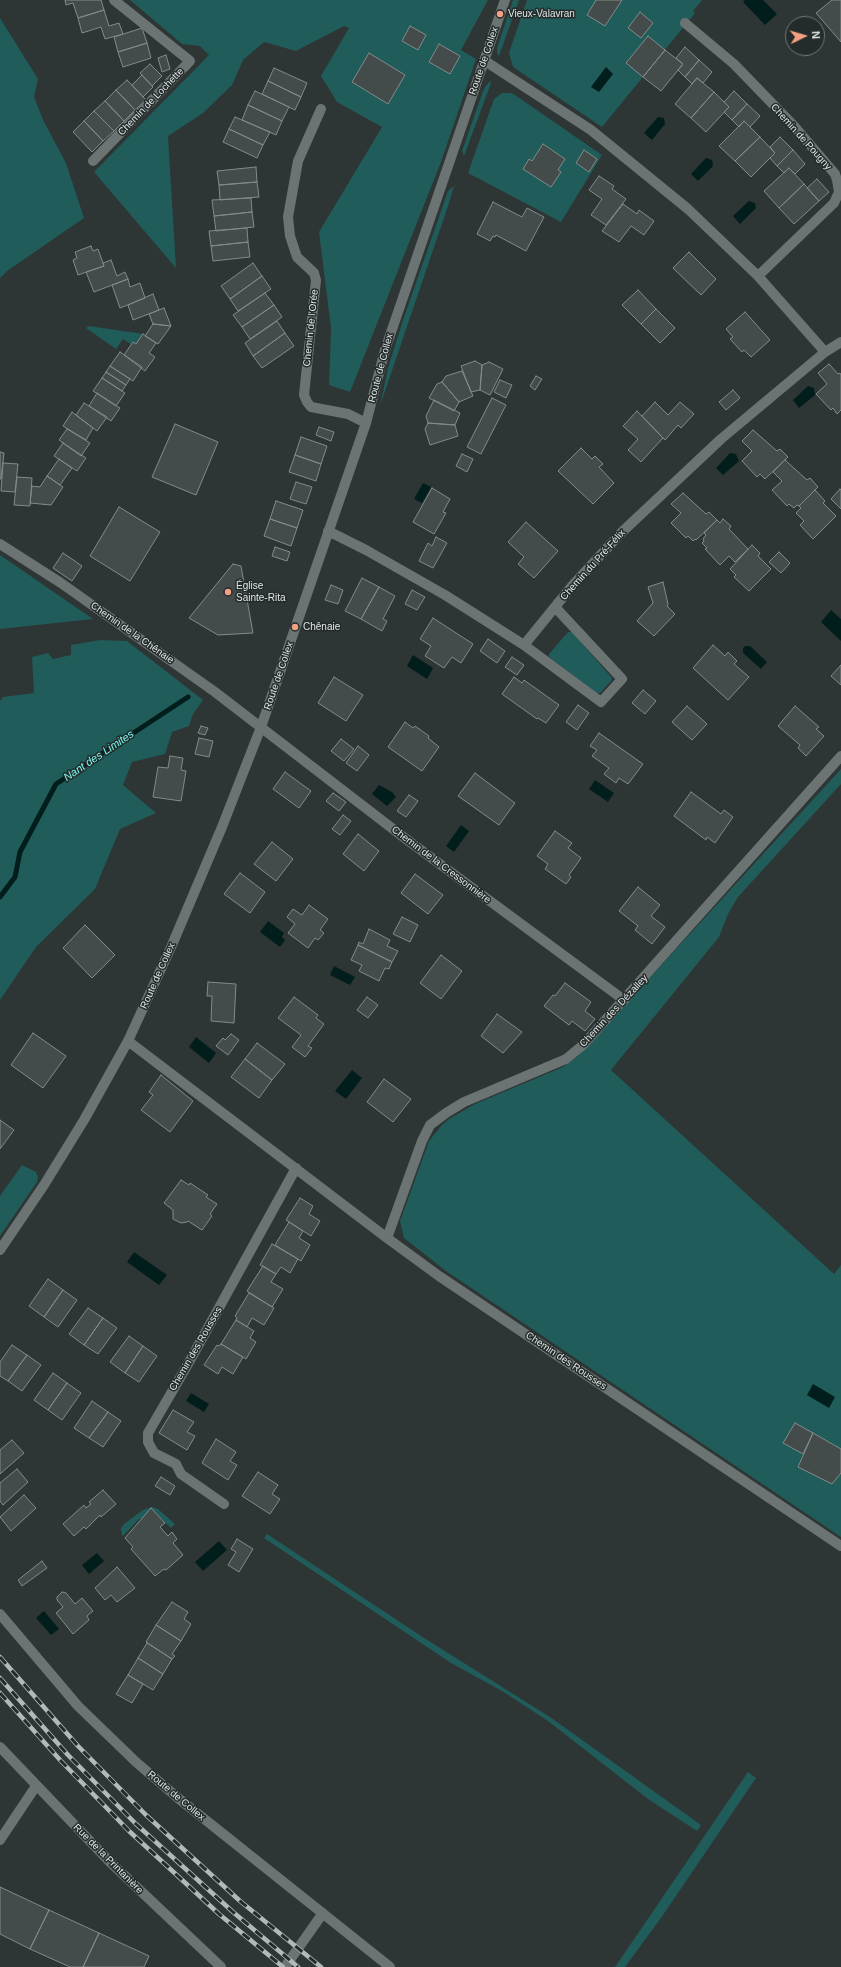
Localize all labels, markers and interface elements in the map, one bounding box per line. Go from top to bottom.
place label: Vieux-Valavran [508,8,575,20]
marker: Vieux-Valavran [495,9,505,19]
north arrow [785,16,825,56]
street label: Route de Collex [467,25,501,97]
text: N [810,31,822,40]
street label: Chemin de Lochette [116,66,186,138]
street label: Chemin de Pougny [768,101,834,173]
street label: Chemin de l'Orée [301,289,321,367]
street label: Route de Collex [366,332,396,404]
street label: Chemin du Pré-Félix [558,527,628,603]
place label: Église Sainte-Rita [236,580,285,604]
marker: Église Sainte-Rita [223,587,233,597]
street label: Chemin de la Chênaie [88,600,176,666]
place label: Chênaie [303,621,340,633]
marker: Chênaie [290,622,300,632]
street label: Route de Collex [262,640,296,712]
water label: Nant des Limites [61,728,137,784]
street label: Chemin de la Cressonnière [389,824,493,906]
street label: Route de Collex [138,941,178,1011]
street label: Chemin des Dézalley [577,972,651,1050]
street label: Chemin des Rousses [167,1305,225,1393]
street label: Chemin des Rousses [523,1329,609,1393]
street label: Route de Collex [145,1769,207,1823]
street label: Rue de la Printanière [71,1822,145,1896]

